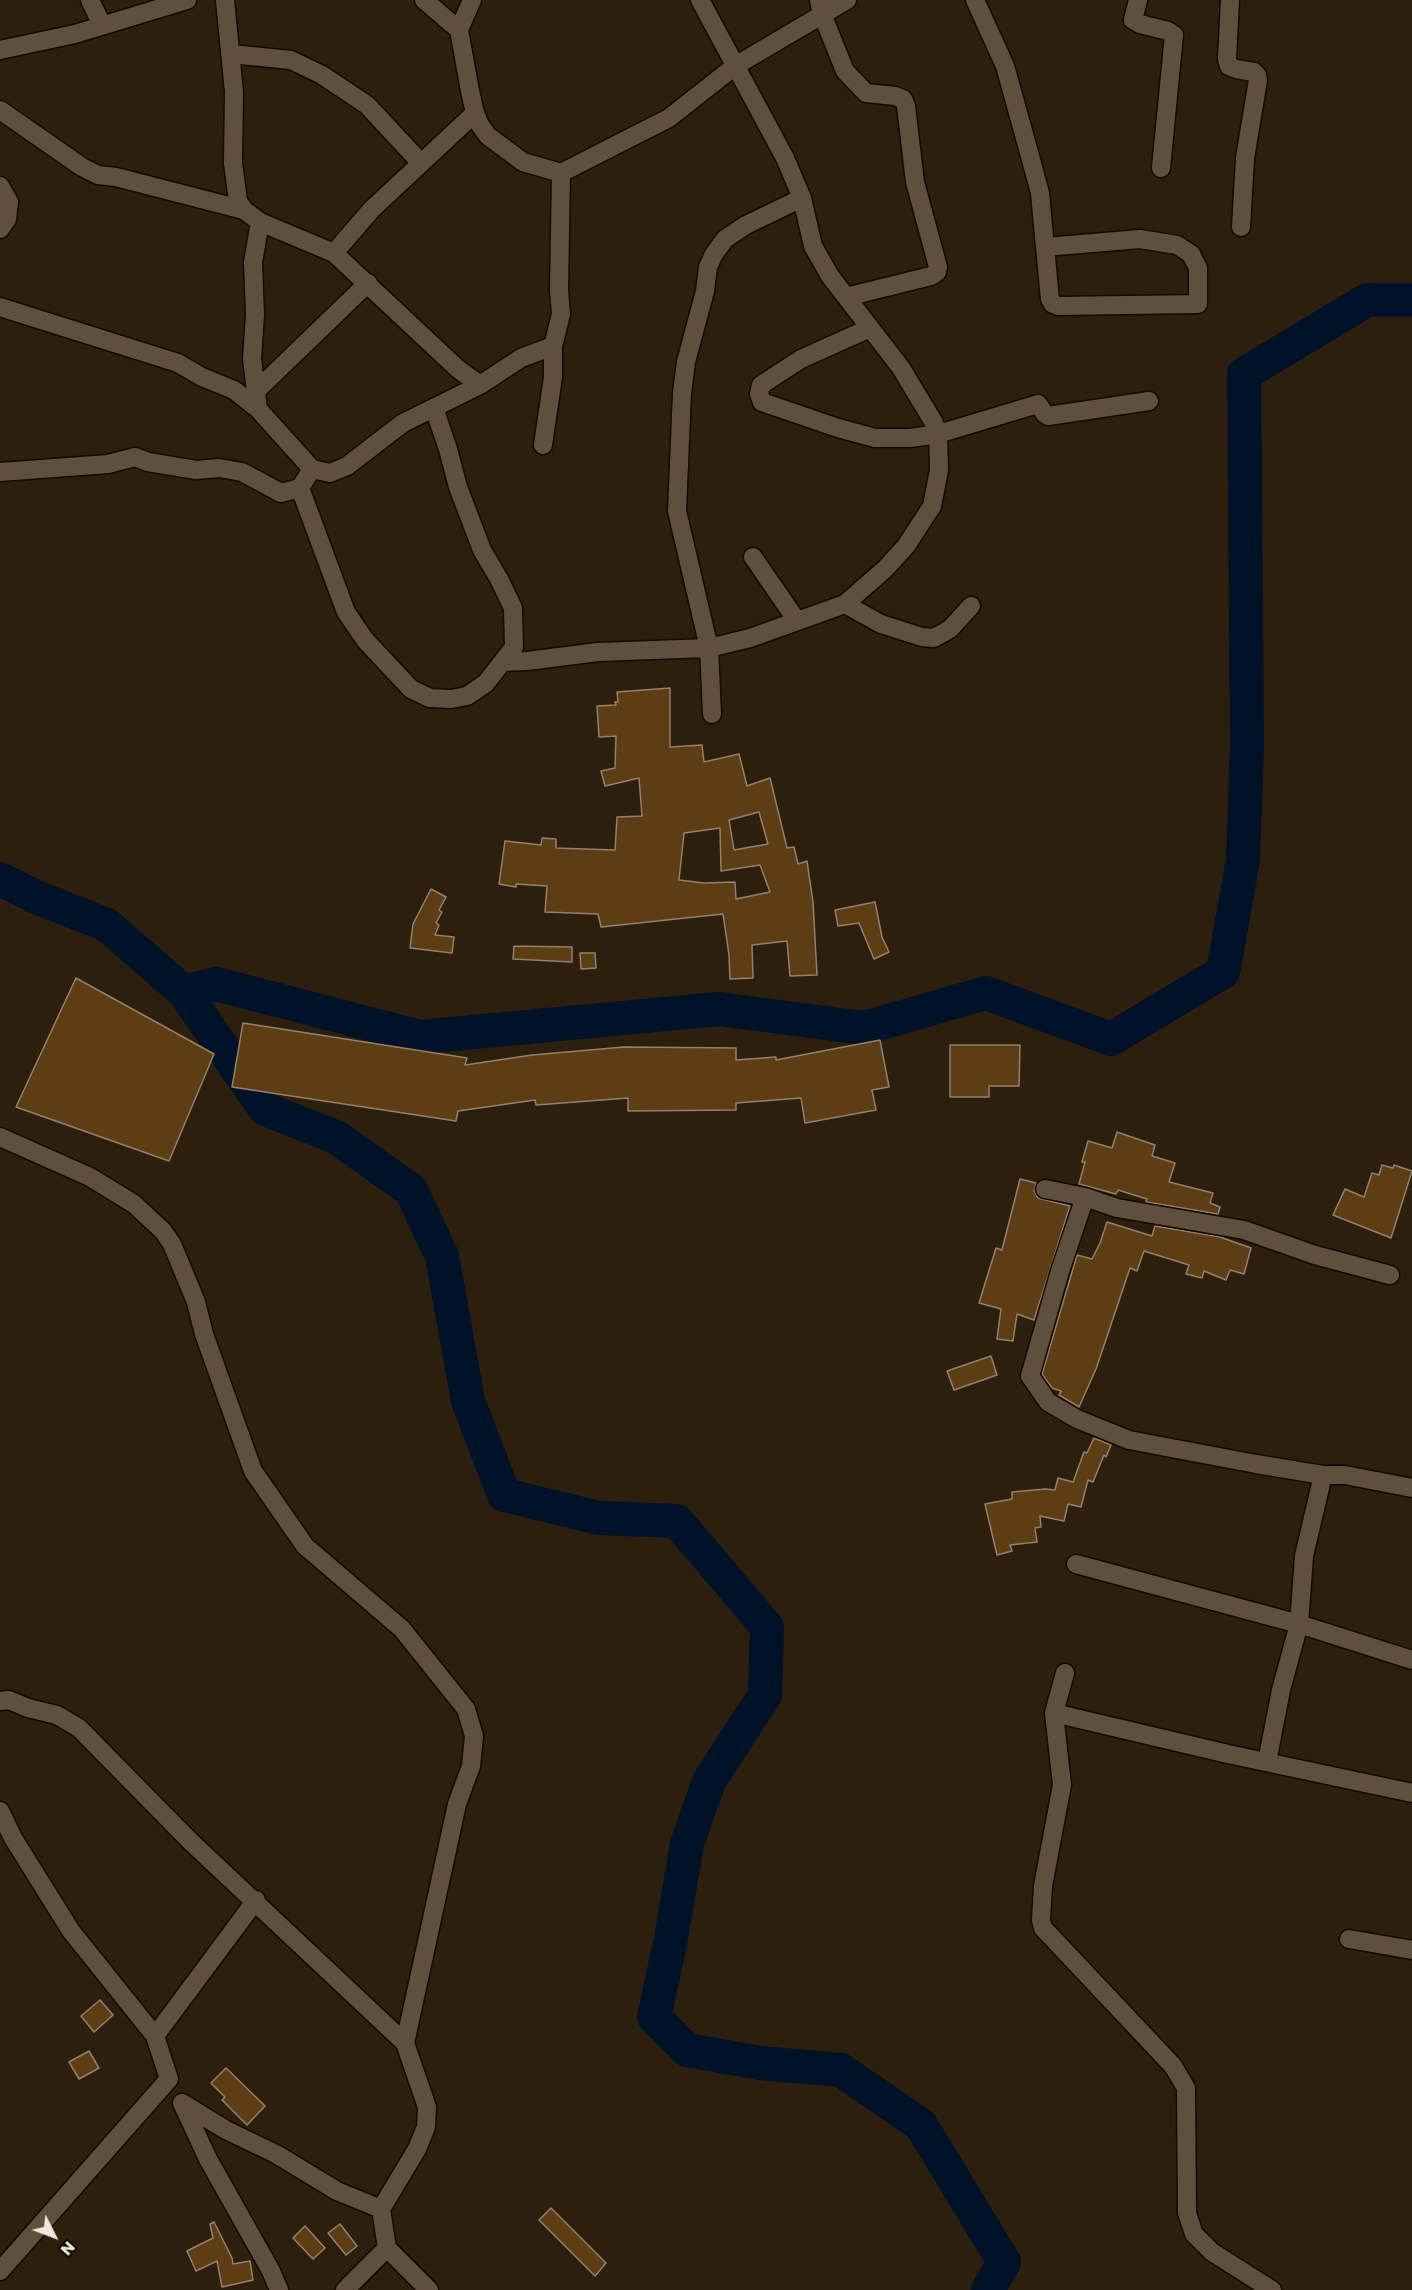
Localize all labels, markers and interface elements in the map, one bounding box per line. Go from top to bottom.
north arrow [24,2206,84,2266]
text: N [55,2236,80,2261]

